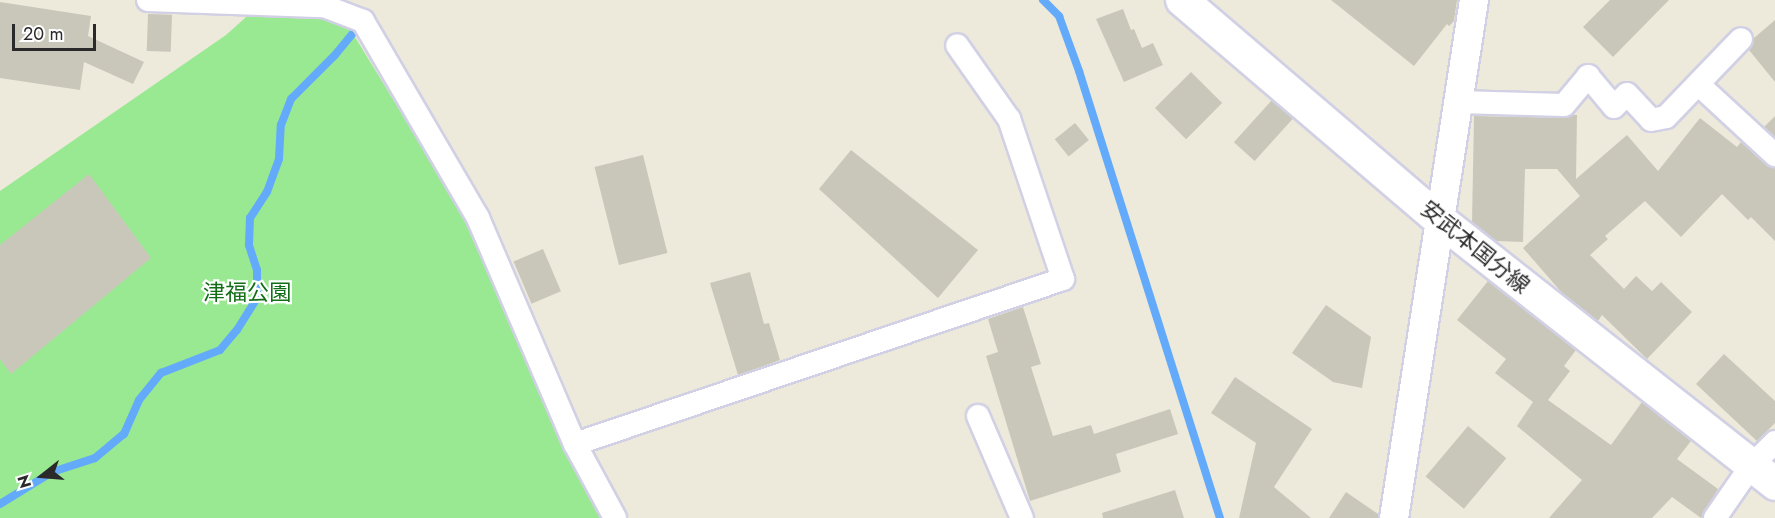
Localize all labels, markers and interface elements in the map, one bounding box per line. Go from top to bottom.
scale bar [15,12,99,50]
text: 20 m [23,21,63,47]
street label: 安武本国分線 [1415,195,1535,299]
park label: 津福公園 [203,280,291,306]
north arrow [12,446,72,506]
text: N [11,472,37,491]

